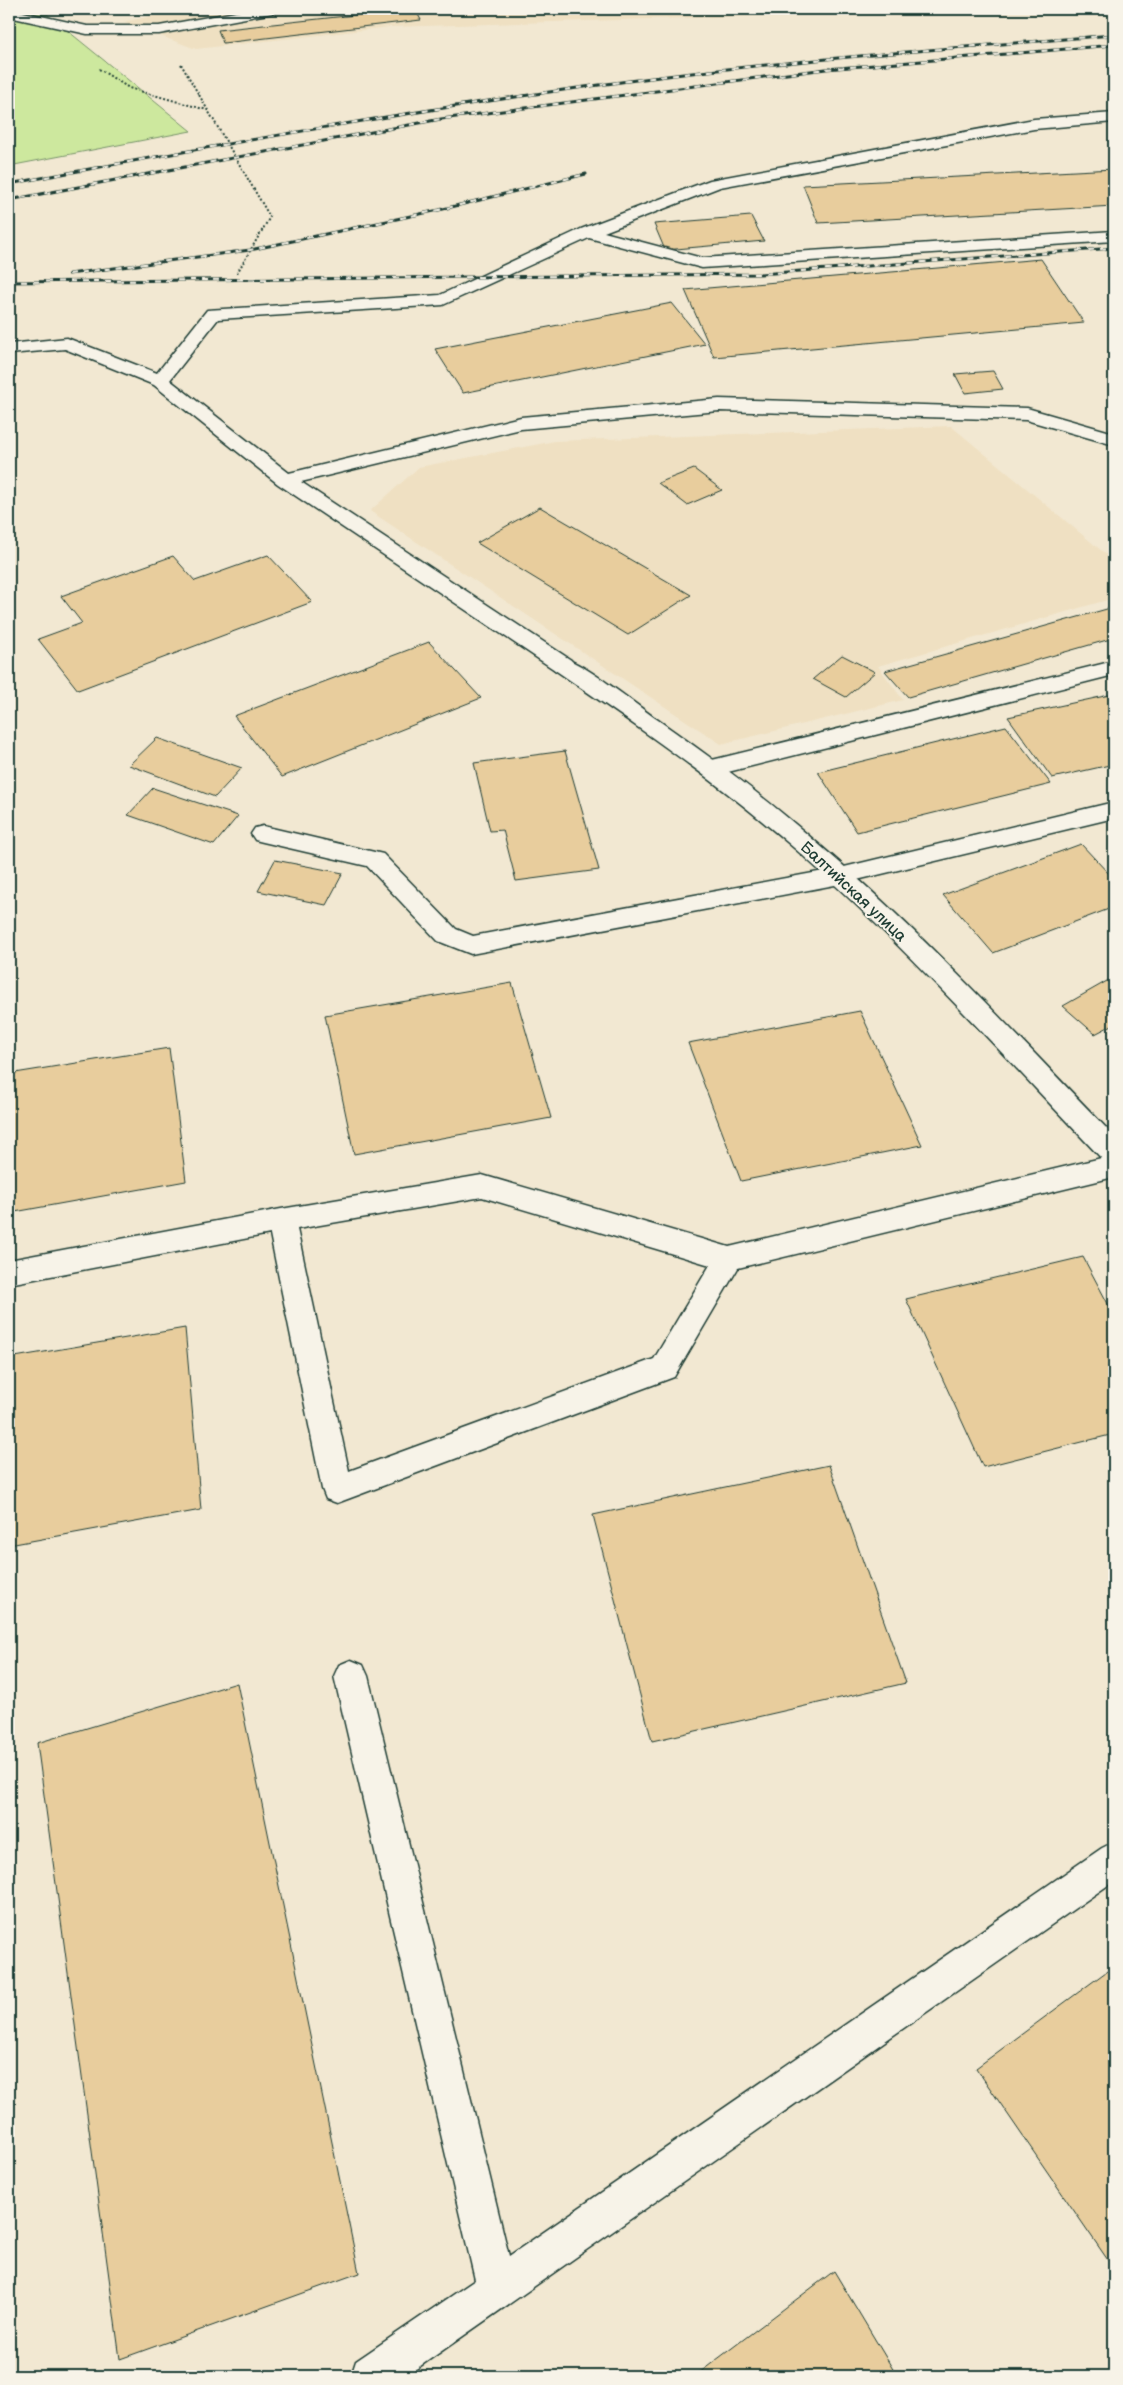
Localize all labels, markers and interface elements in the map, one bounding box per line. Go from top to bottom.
street label: Балтийская улица [796,838,910,946]

